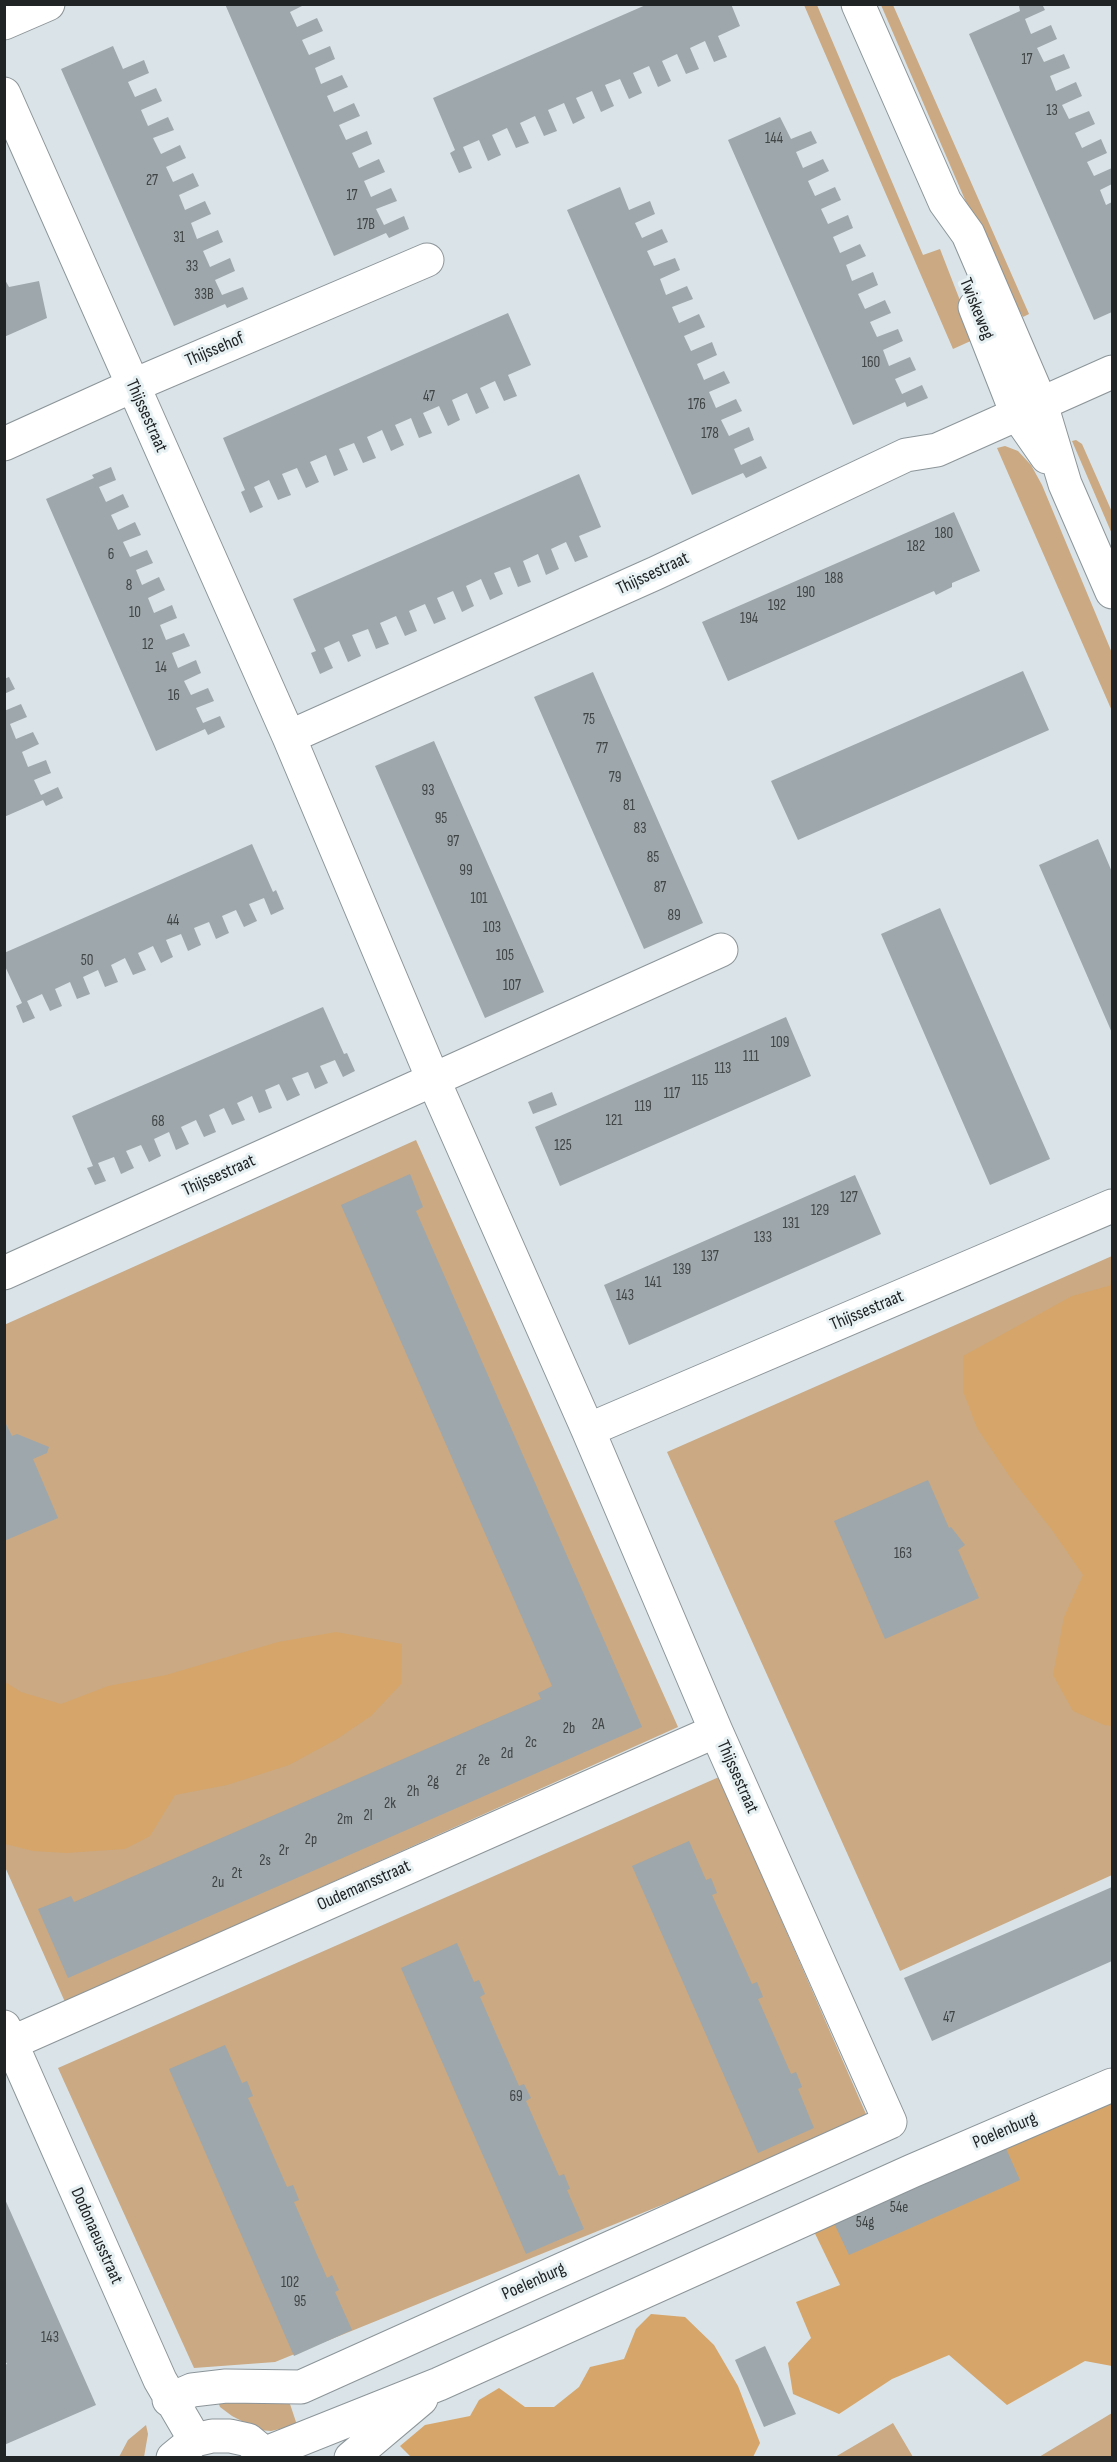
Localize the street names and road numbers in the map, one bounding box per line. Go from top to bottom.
street label: Twiskeweg [954,275,998,343]
street label: Thijssehof [182,328,248,372]
street label: Thijssestraat [120,376,172,456]
street label: Thijssestraat [613,548,693,600]
street label: Thijssestraat [179,1150,259,1202]
street label: Thijssestraat [827,1286,907,1336]
street label: Thijssestraat [711,1737,763,1817]
street label: Oudemansstraat [314,1856,414,1916]
street label: Poelenburg [970,2108,1040,2154]
street label: Dodonaeusstraat [65,2184,127,2288]
street label: Poelenburg [499,2258,569,2306]

